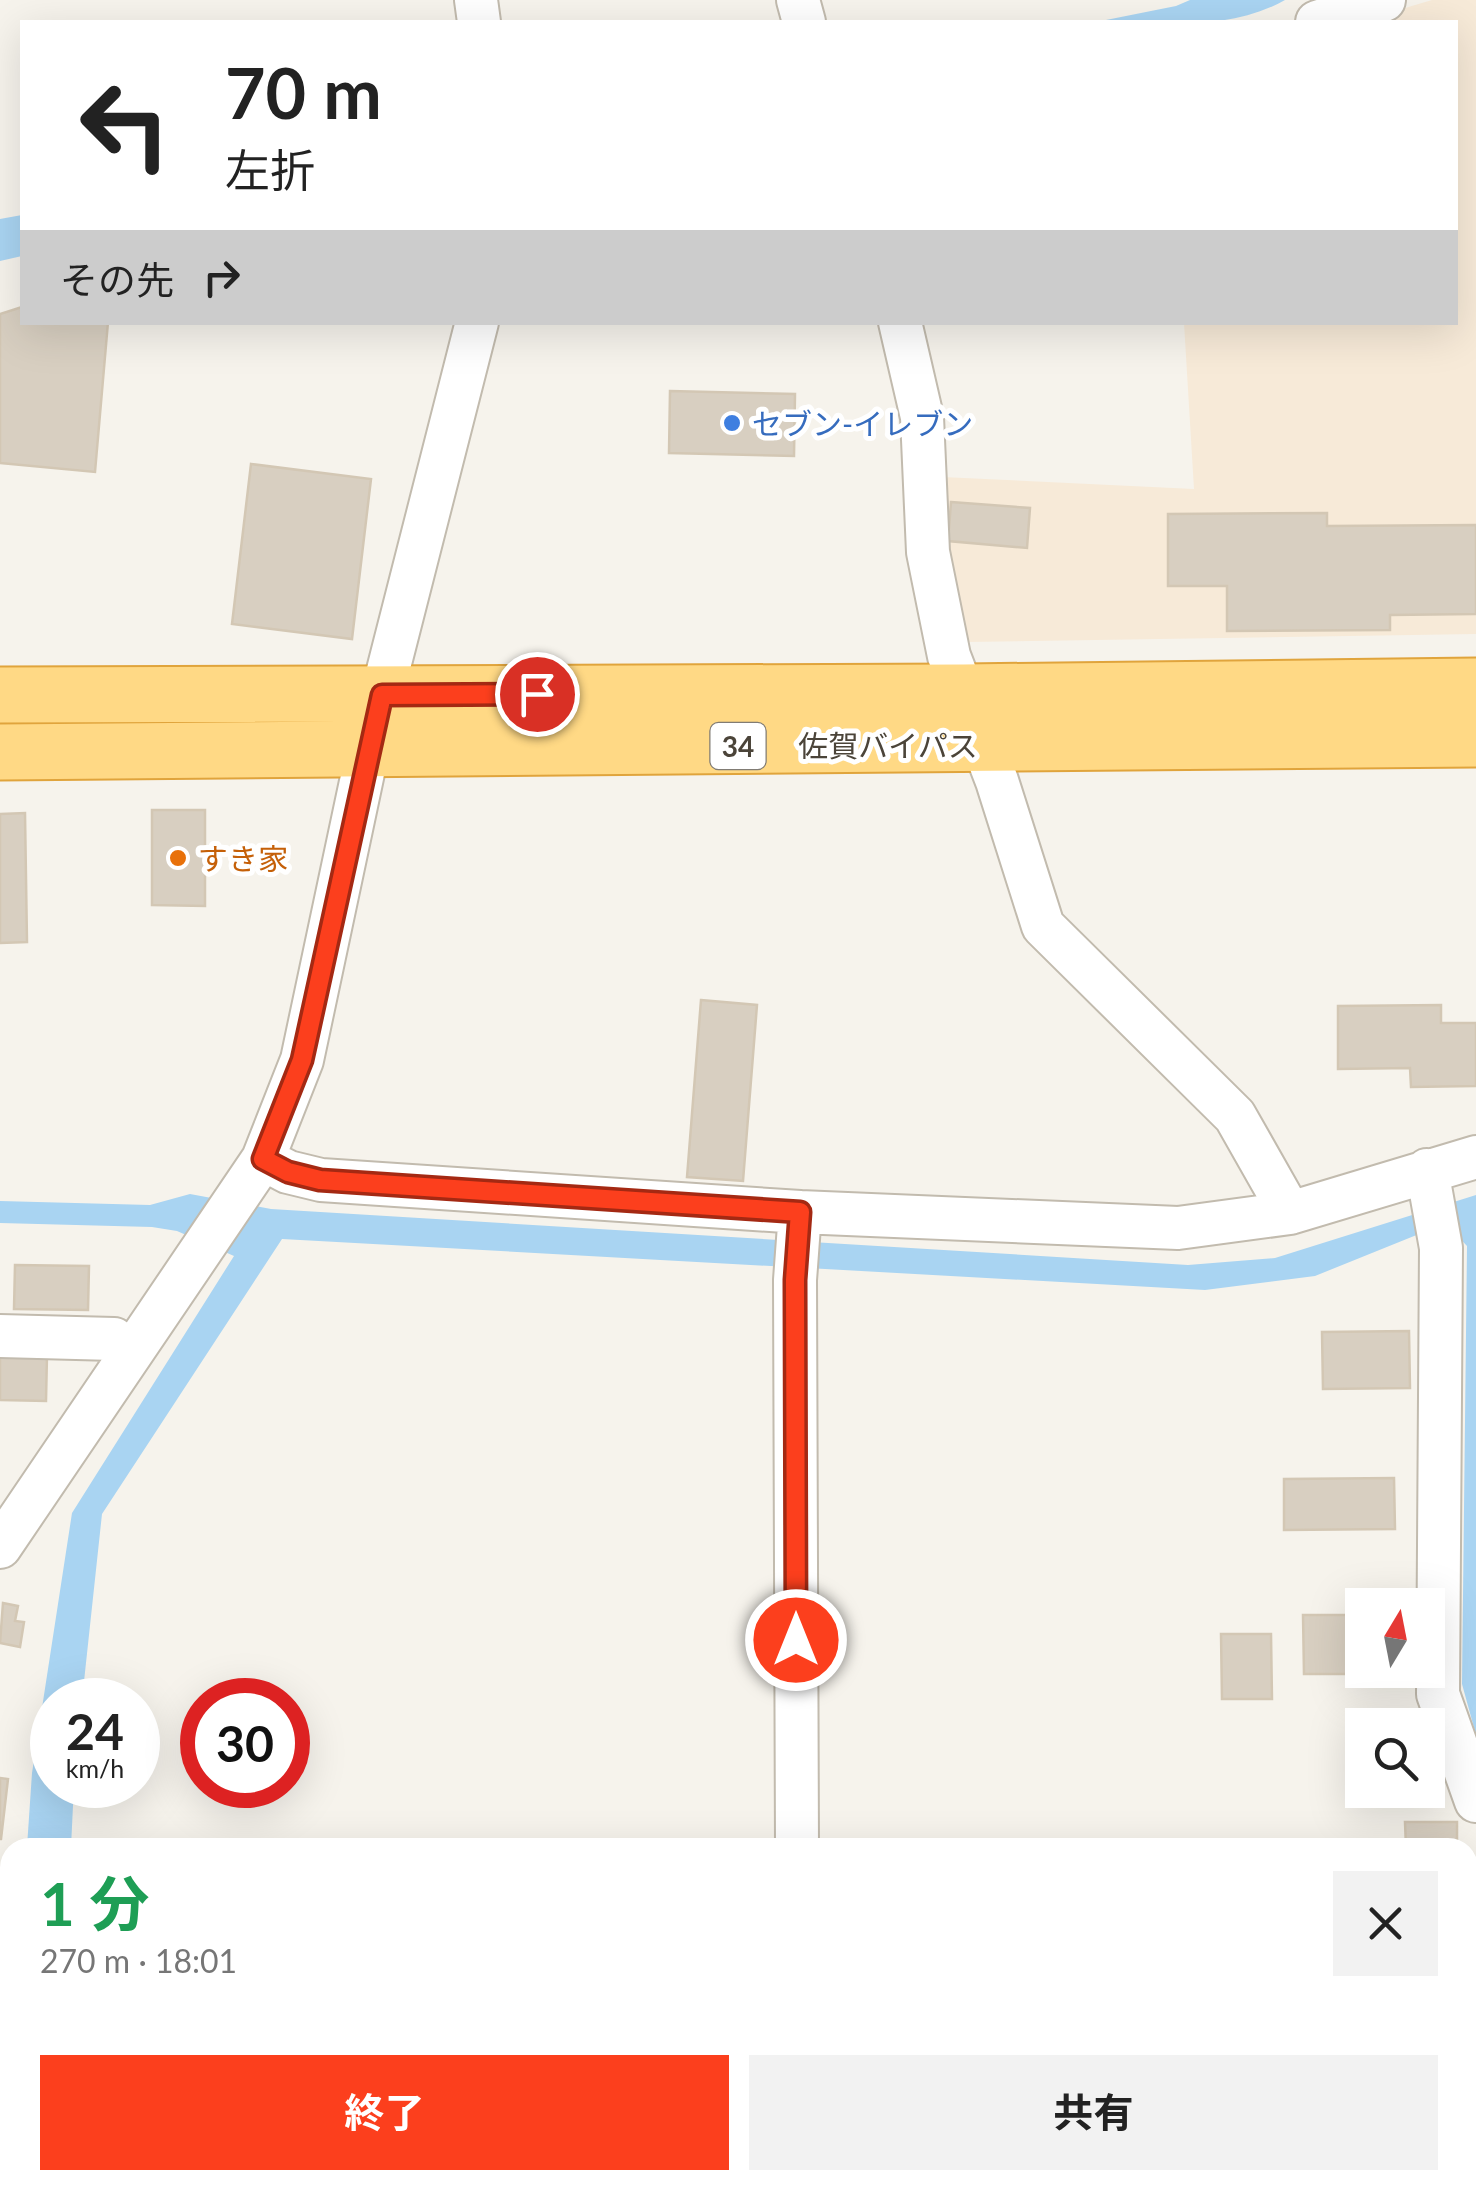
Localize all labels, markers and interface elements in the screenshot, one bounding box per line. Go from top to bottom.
text: 70 m [225,50,382,134]
icon: left [60,60,190,190]
text: 左折 [225,143,315,197]
icon: right [194,250,249,305]
text: その先 [60,256,174,302]
place label: セブン-イレブン [752,405,973,441]
marker: セブン-イレブン [721,412,743,434]
pin [495,652,580,737]
icon: arrive [510,667,565,722]
road number: 34 [710,723,766,769]
street label: 佐賀バイパス [798,727,978,763]
place label: すき家 [198,840,288,876]
marker: すき家 [167,847,189,869]
position arrow [744,1588,848,1692]
north arrow [1345,1588,1445,1688]
map controls [1345,1588,1445,1808]
speed limit sign: 30 [180,1678,310,1808]
text: 24 [66,1701,124,1761]
button: search [1345,1708,1445,1808]
text: km/h [66,1753,124,1783]
text: 1 分 [40,1867,149,1939]
button: close [1333,1871,1438,1976]
text: 270 m · 18:01 [40,1941,237,1980]
button: 終了 [40,2055,729,2170]
button: 共有 [749,2055,1438,2170]

